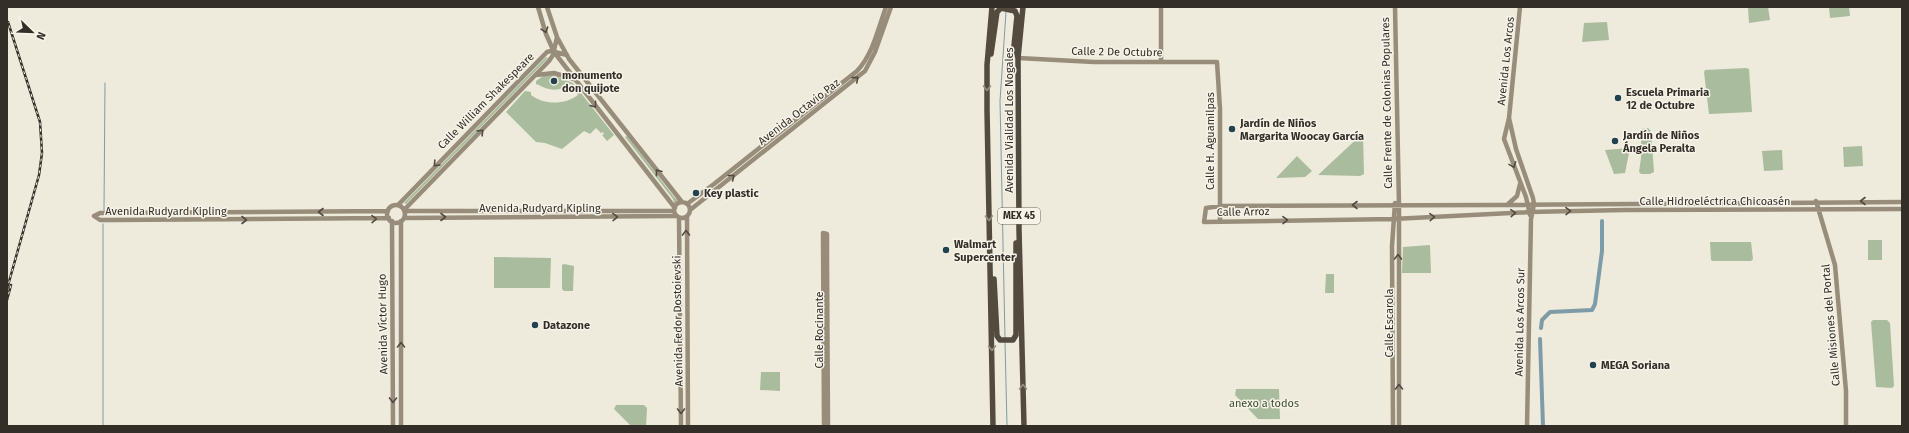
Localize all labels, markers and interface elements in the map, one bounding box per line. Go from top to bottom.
north arrow [12,12,52,52]
street label: Avenida Los Arcos [1495,16,1517,106]
street label: Calle Frente de Colonias Populares [1379,17,1395,189]
one-way arrow [540,26,549,33]
text: N [33,30,48,42]
street label: Calle 2 De Octubre [1071,45,1163,59]
street label: Avenida Vialidad Los Nogales [1003,47,1016,193]
street label: Calle William Shakespeare [435,50,537,152]
place label: monumento don quijote [562,69,623,95]
marker: monumento don quijote [549,76,559,86]
street label: Avenida Octavio Paz [756,76,842,148]
one-way arrow [851,77,858,84]
one-way arrow [983,85,991,91]
place label: Escuela Primaria 12 de Octubre [1626,86,1709,112]
street label: Calle H. Aguamilpas [1204,92,1217,190]
marker: Escuela Primaria 12 de Octubre [1613,93,1623,103]
one-way arrow [590,101,597,108]
place label: Jardín de Niños Margarita Woocay García [1239,117,1364,143]
marker: Jardín de Niños Margarita Woocay García [1227,124,1237,134]
one-way arrow [476,129,483,137]
place label: Jardín de Niños Ángela Peralta [1622,129,1700,155]
marker: Jardín de Niños Ángela Peralta [1610,136,1620,146]
one-way arrow [433,159,441,167]
one-way arrow [1509,162,1517,169]
one-way arrow [656,169,663,176]
one-way arrow [727,175,734,182]
place label: Key plastic [704,187,759,200]
marker: Key plastic [691,188,701,198]
street label: Calle Hidroeléctrica Chicoasén [1640,195,1790,208]
one-way arrow [1860,197,1866,206]
one-way arrow [1352,201,1358,209]
street label: Avenida Rudyard Kipling [479,202,601,215]
street label: Avenida Rudyard Kipling [105,205,227,218]
street label: Calle Arroz [1216,205,1270,219]
one-way arrow [1565,207,1571,215]
one-way arrow [318,208,324,216]
road number: MEX 45 [998,208,1040,224]
one-way arrow [1510,209,1516,217]
one-way arrow [440,213,446,222]
one-way arrow [612,213,618,221]
one-way arrow [1429,213,1435,221]
one-way arrow [371,215,377,223]
one-way arrow [984,215,993,221]
one-way arrow [241,216,247,224]
one-way arrow [1282,216,1288,224]
one-way arrow [682,230,691,236]
place label: Walmart Supercenter [954,238,1016,264]
marker: Walmart Supercenter [941,245,951,255]
one-way arrow [1394,254,1402,260]
street label: Avenida Fedor Dostoievski [670,255,686,387]
street label: Calle Misiones del Portal [1819,263,1843,387]
street label: Avenida Los Arcos Sur [1513,267,1527,376]
street label: Avenida Víctor Hugo [376,274,390,374]
street label: Calle Escarola [1383,289,1396,357]
street label: Calle Rocinante [813,291,826,369]
place label: Datazone [543,319,590,332]
marker: Datazone [530,320,540,330]
one-way arrow [397,342,405,348]
one-way arrow [987,345,996,351]
place label: MEGA Soriana [1601,359,1670,372]
marker: MEGA Soriana [1588,360,1598,370]
one-way arrow [1019,384,1027,390]
one-way arrow [1395,384,1403,390]
one-way arrow [389,397,397,403]
park label: anexo a todos [1229,397,1299,410]
one-way arrow [677,408,685,414]

